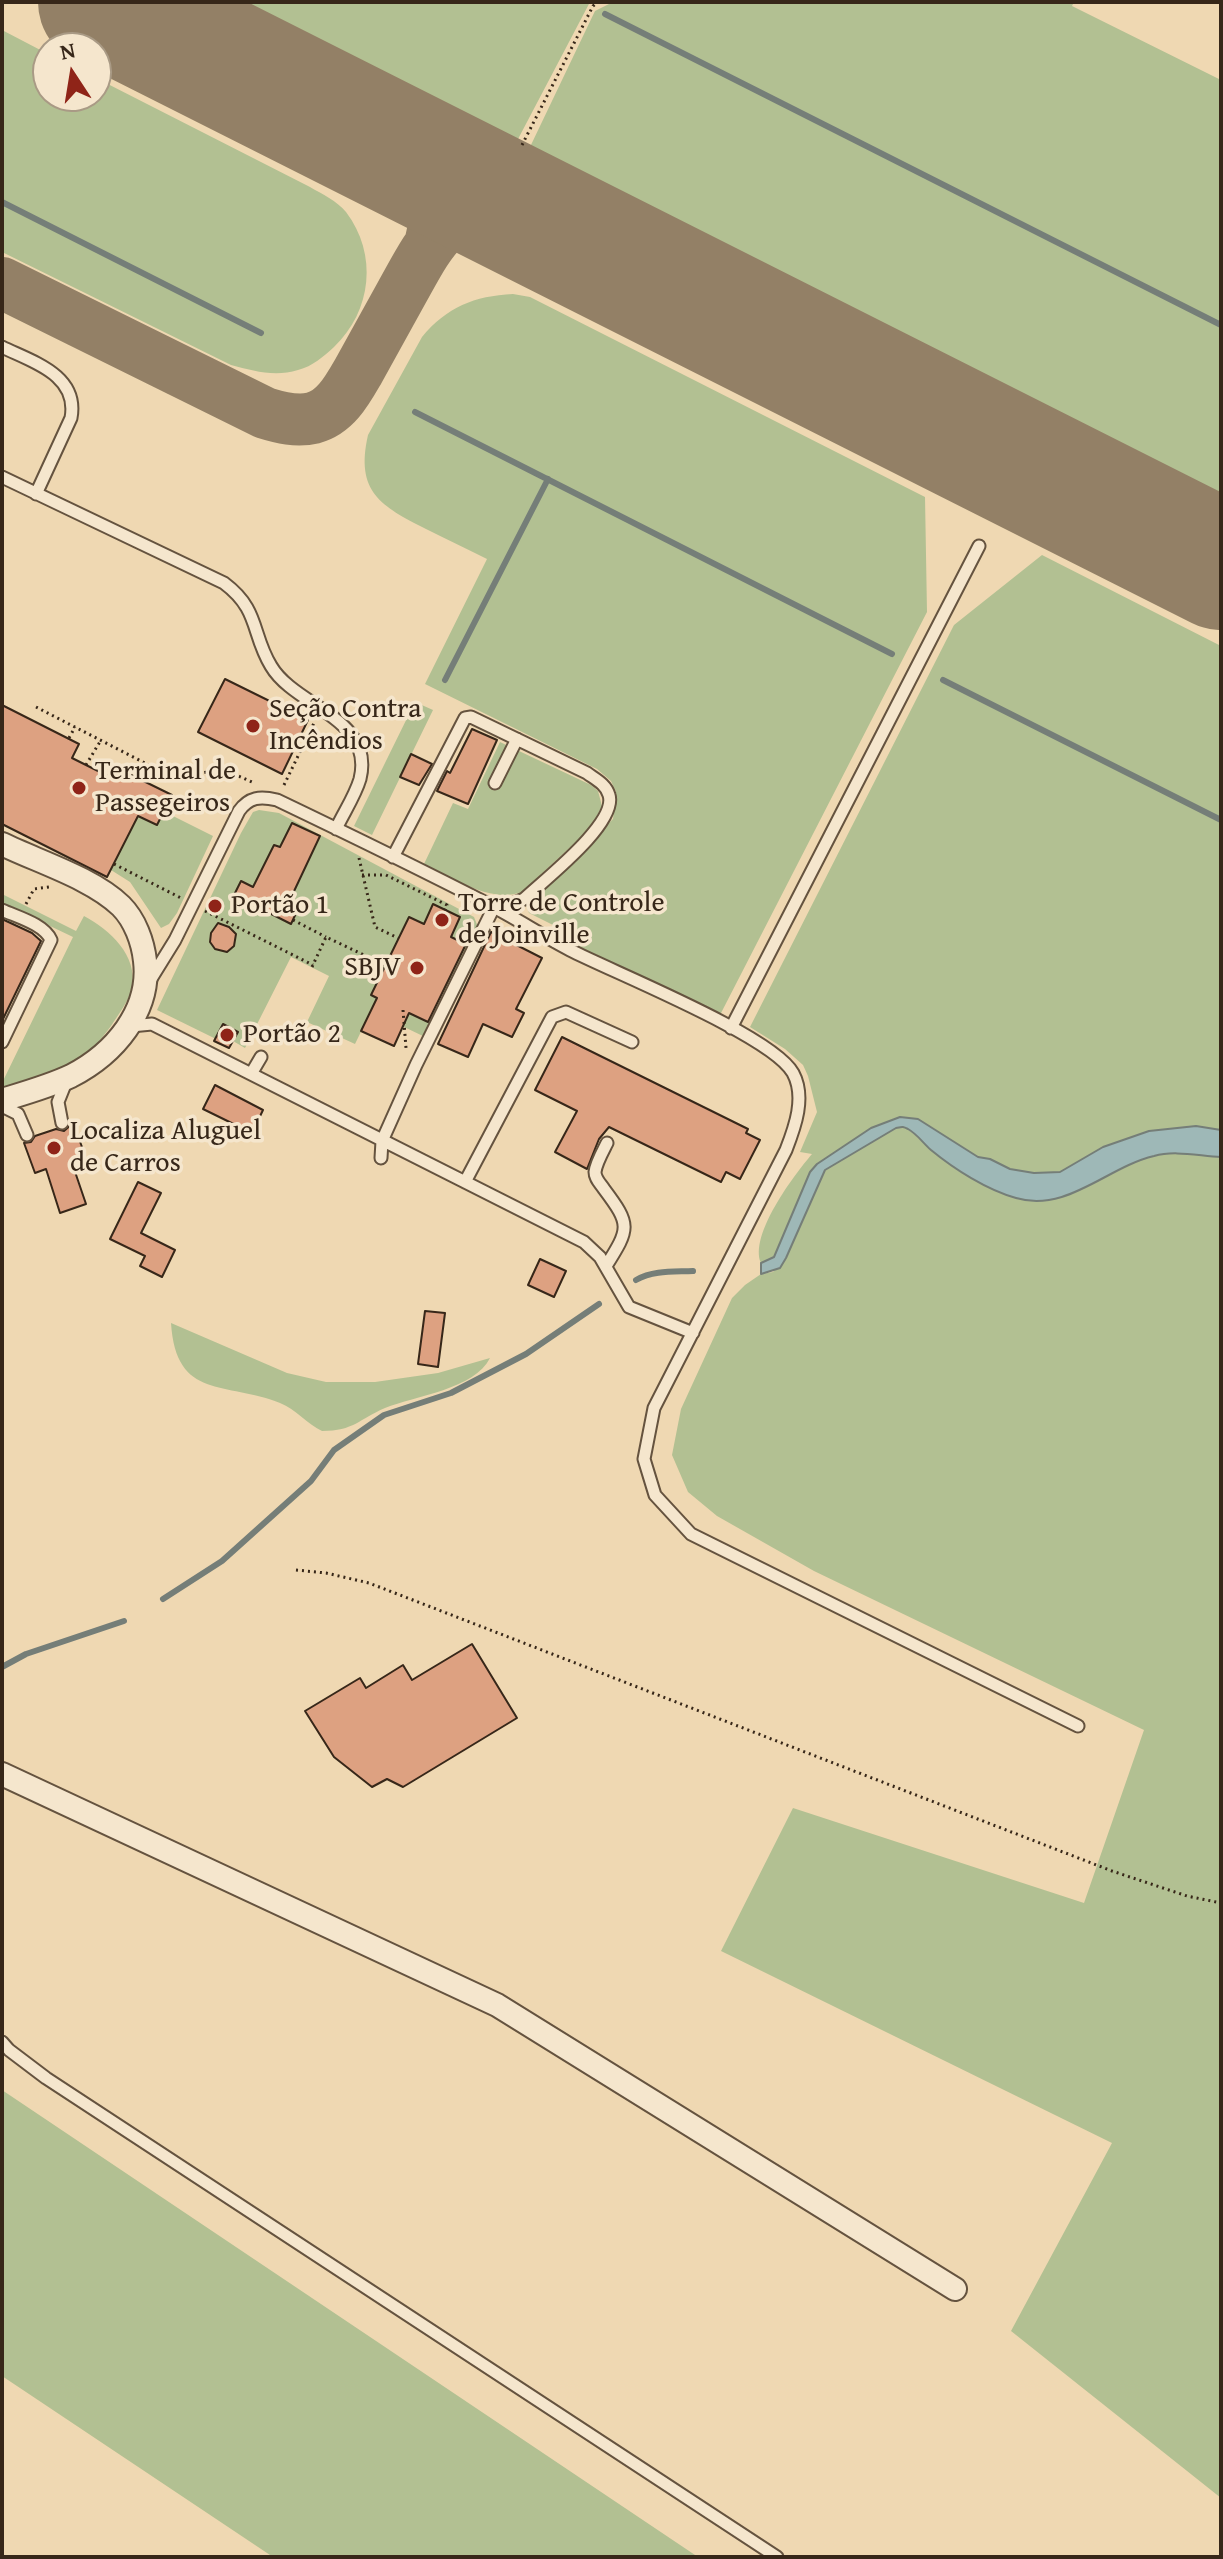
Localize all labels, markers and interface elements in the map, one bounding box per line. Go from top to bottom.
north arrow [32,32,112,112]
text: N [57,33,78,68]
place label: Seção Contra Incêndios [269,693,422,759]
marker: Seção Contra Incêndios [244,717,262,735]
place label: Terminal de Passegeiros [95,755,236,821]
marker: Terminal de Passegeiros [70,779,88,797]
place label: Torre de Controle de Joinville [458,887,665,953]
place label: Portão 1 [231,889,329,923]
marker: Portão 1 [206,897,224,915]
marker: Torre de Controle de Joinville [433,911,451,929]
place label: SBJV [344,951,401,985]
marker: SBJV [408,959,426,977]
place label: Portão 2 [243,1018,341,1052]
marker: Portão 2 [218,1026,236,1044]
place label: Localiza Aluguel de Carros [70,1115,261,1181]
marker: Localiza Aluguel de Carros [45,1139,63,1157]

